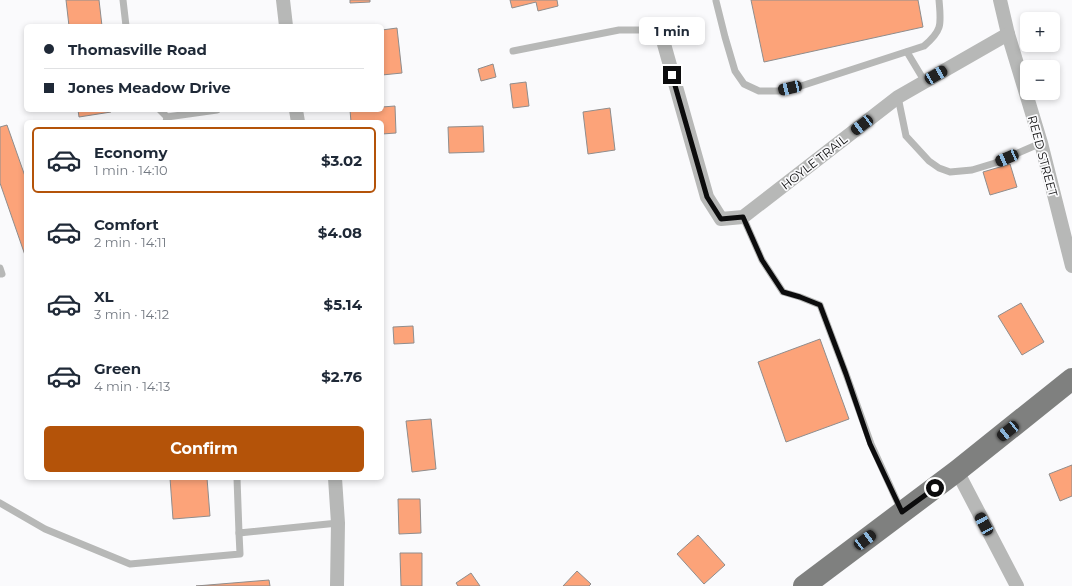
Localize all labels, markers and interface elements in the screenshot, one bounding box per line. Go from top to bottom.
map controls [1020,12,1060,100]
button: + [1020,12,1060,52]
callout: 1 min [639,17,705,45]
text: 1 min [654,23,690,39]
text: Thomasville Road [68,40,207,59]
button: − [1020,60,1060,100]
car [923,64,949,86]
route end [663,66,681,84]
text: Jones Meadow Drive [68,78,231,97]
car [777,79,803,97]
car [849,113,875,137]
street label: REED STREET [1025,114,1061,198]
street label: HOYLE TRAIL [778,131,850,193]
icon: car [46,142,82,178]
text: Economy [94,143,167,162]
car [994,148,1020,168]
text: $3.02 [321,151,362,170]
text: 1 min · 14:10 [94,162,168,178]
icon: car [46,214,82,250]
text: Comfort [94,215,159,234]
text: $4.08 [318,223,362,242]
text: 2 min · 14:11 [94,234,166,250]
icon: car [46,286,82,322]
text: XL [94,287,113,306]
text: $5.14 [324,295,362,314]
text: 3 min · 14:12 [94,306,169,322]
icon: car [46,358,82,394]
text: Green [94,359,141,378]
text: $2.76 [321,367,362,386]
text: 4 min · 14:13 [94,378,170,394]
car [995,419,1021,443]
button: Confirm [44,426,364,472]
route start [926,479,944,497]
car [973,511,995,537]
car [852,528,878,552]

